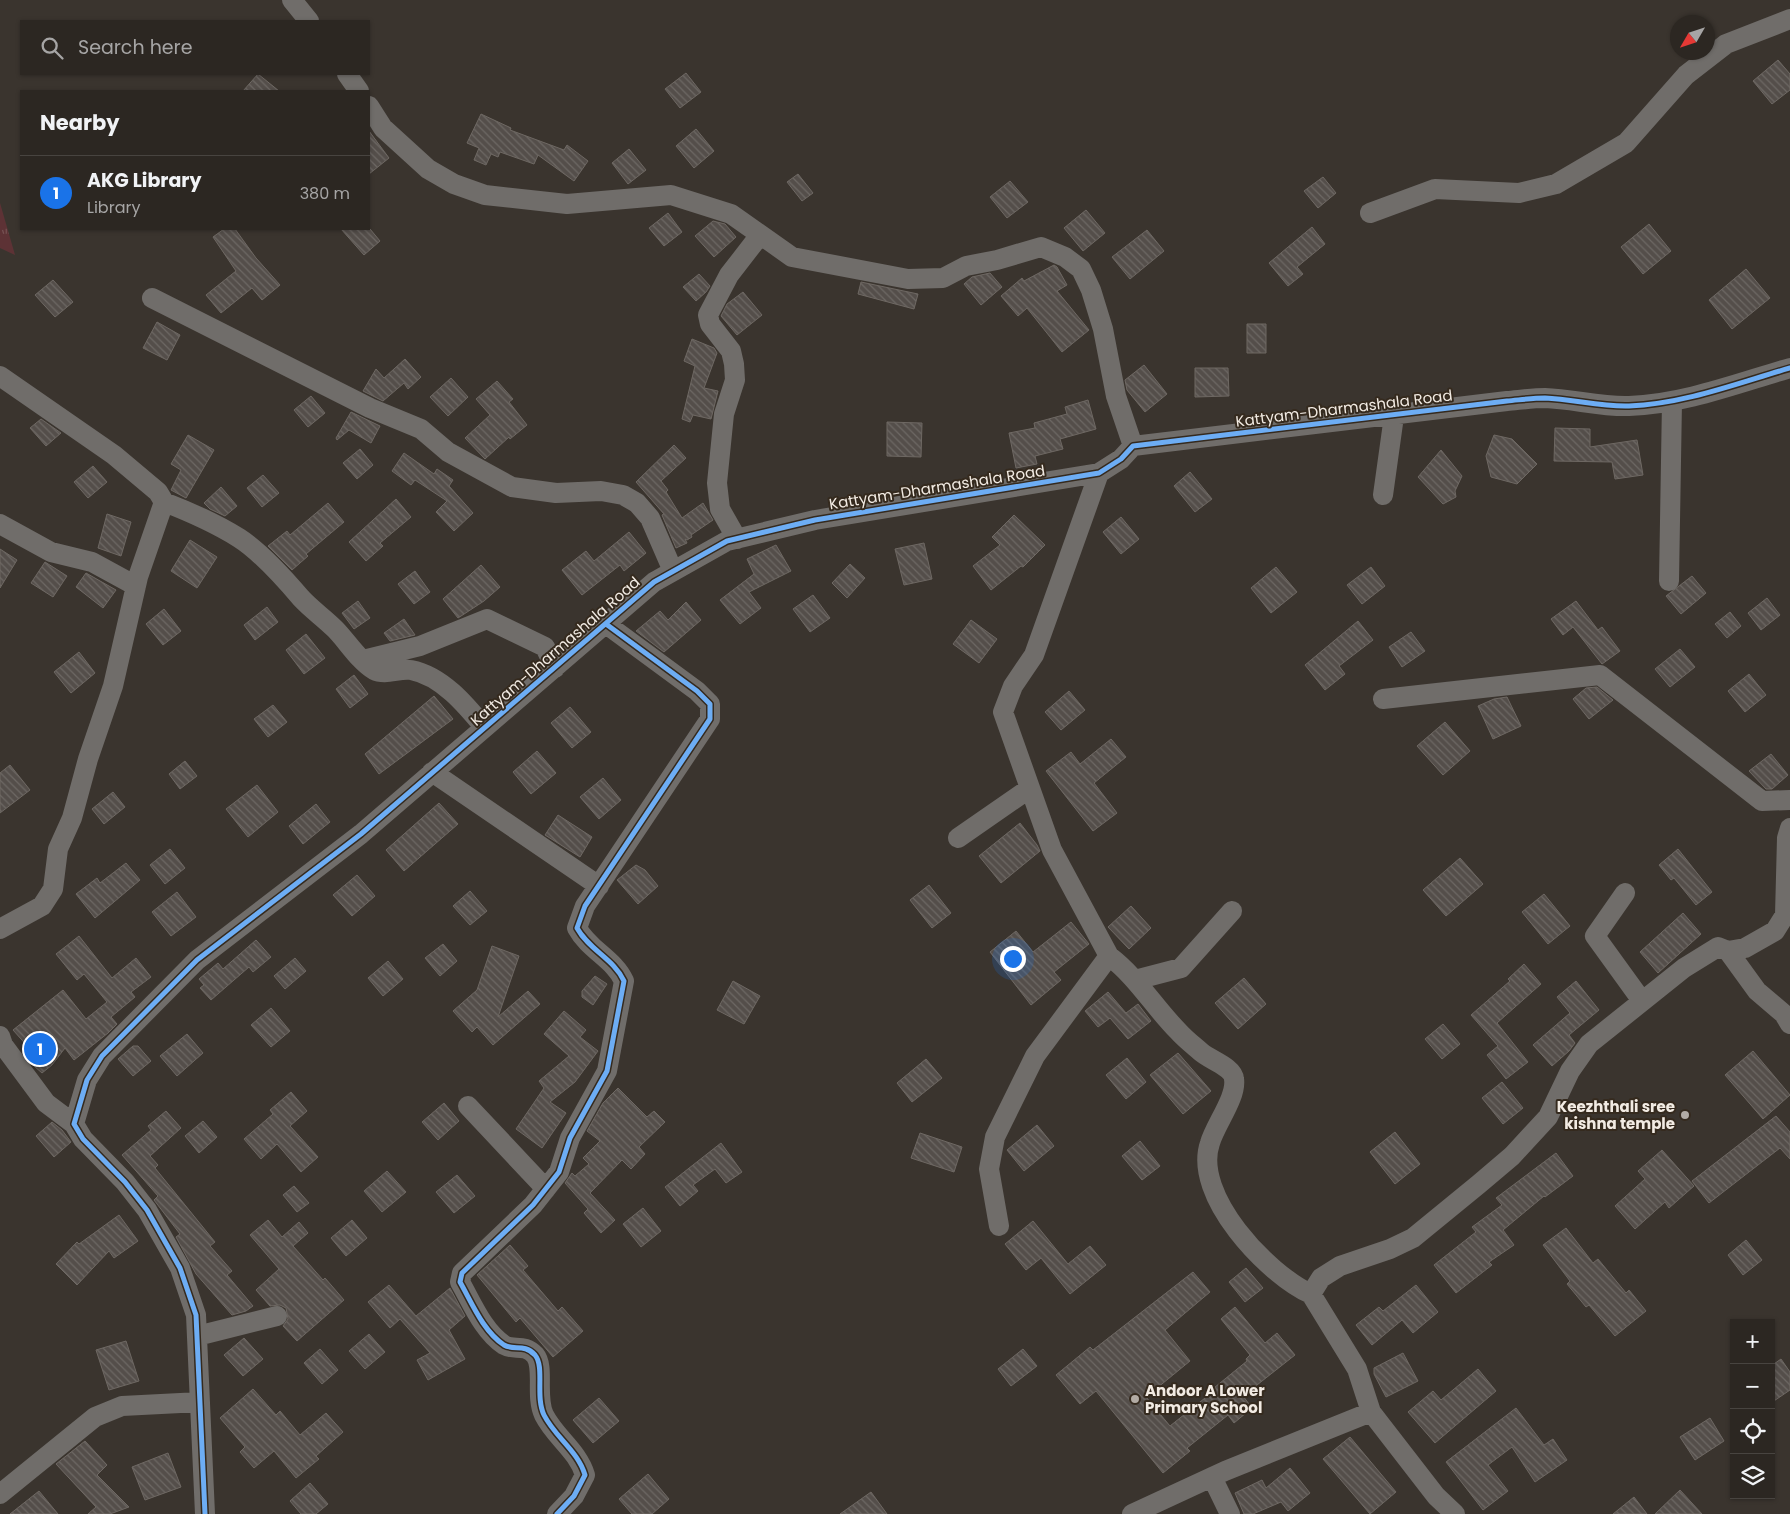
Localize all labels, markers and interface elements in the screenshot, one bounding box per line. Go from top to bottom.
north arrow [1670,15,1715,60]
search box [20,20,370,75]
icon: search [38,34,66,62]
text: Search here [78,34,192,61]
text: Nearby [40,108,120,137]
text: AKG Library [87,167,202,194]
text: 1 [53,182,59,205]
text: 380 m [300,182,350,205]
text: Library [87,196,140,219]
street label: Kattyam-Dharmashala Road [1234,384,1454,432]
street label: Kattyam-Dharmashala Road [828,460,1046,514]
street label: Kattyam-Dharmashala Road [466,571,644,731]
your location [1000,946,1026,972]
pin: 1 [24,1030,56,1068]
place label: Keezhthali sree kishna temple [1557,1096,1675,1134]
marker: Keezhthali sree kishna temple [1679,1109,1691,1121]
map controls [1730,1319,1775,1499]
button: + [1730,1319,1775,1364]
button: − [1730,1364,1775,1409]
place label: Andoor A Lower Primary School [1145,1380,1265,1418]
marker: Andoor A Lower Primary School [1129,1393,1141,1405]
button: locate [1730,1409,1775,1454]
button: layers [1730,1454,1775,1499]

